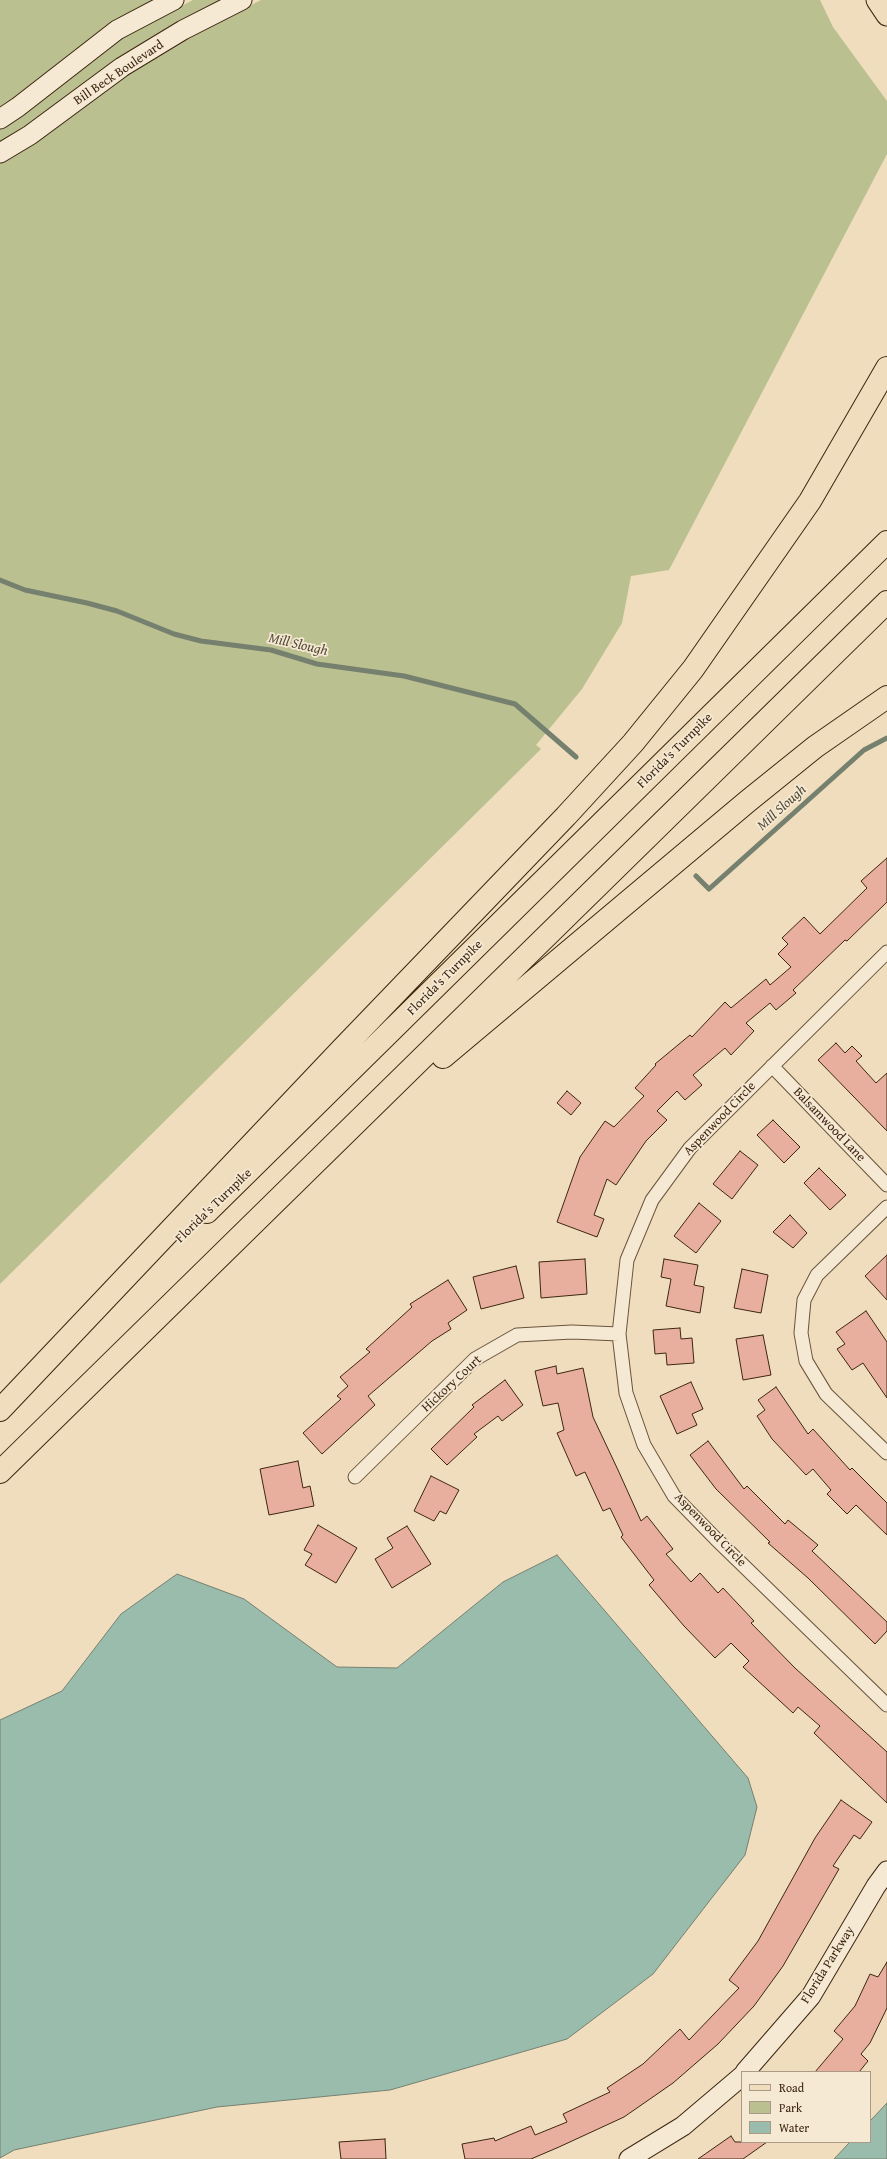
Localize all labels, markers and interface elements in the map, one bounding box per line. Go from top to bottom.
street label: Bill Beck Boulevard [71,37,167,109]
water label: Mill Slough [267,630,329,660]
street label: Florida's Turnpike [634,710,716,792]
water label: Mill Slough [754,782,810,834]
street label: Florida's Turnpike [404,937,486,1019]
street label: Aspenwood Circle [681,1079,759,1159]
street label: Balsamwood Lane [790,1085,868,1165]
street label: Florida's Turnpike [173,1166,255,1246]
street label: Hickory Court [419,1352,485,1416]
street label: Aspenwood Circle [671,1490,749,1570]
street label: Florida Parkway [798,1923,858,2007]
legend [741,2071,871,2143]
text: Road [779,2079,804,2096]
text: Park [779,2099,802,2116]
text: Water [779,2119,809,2136]

